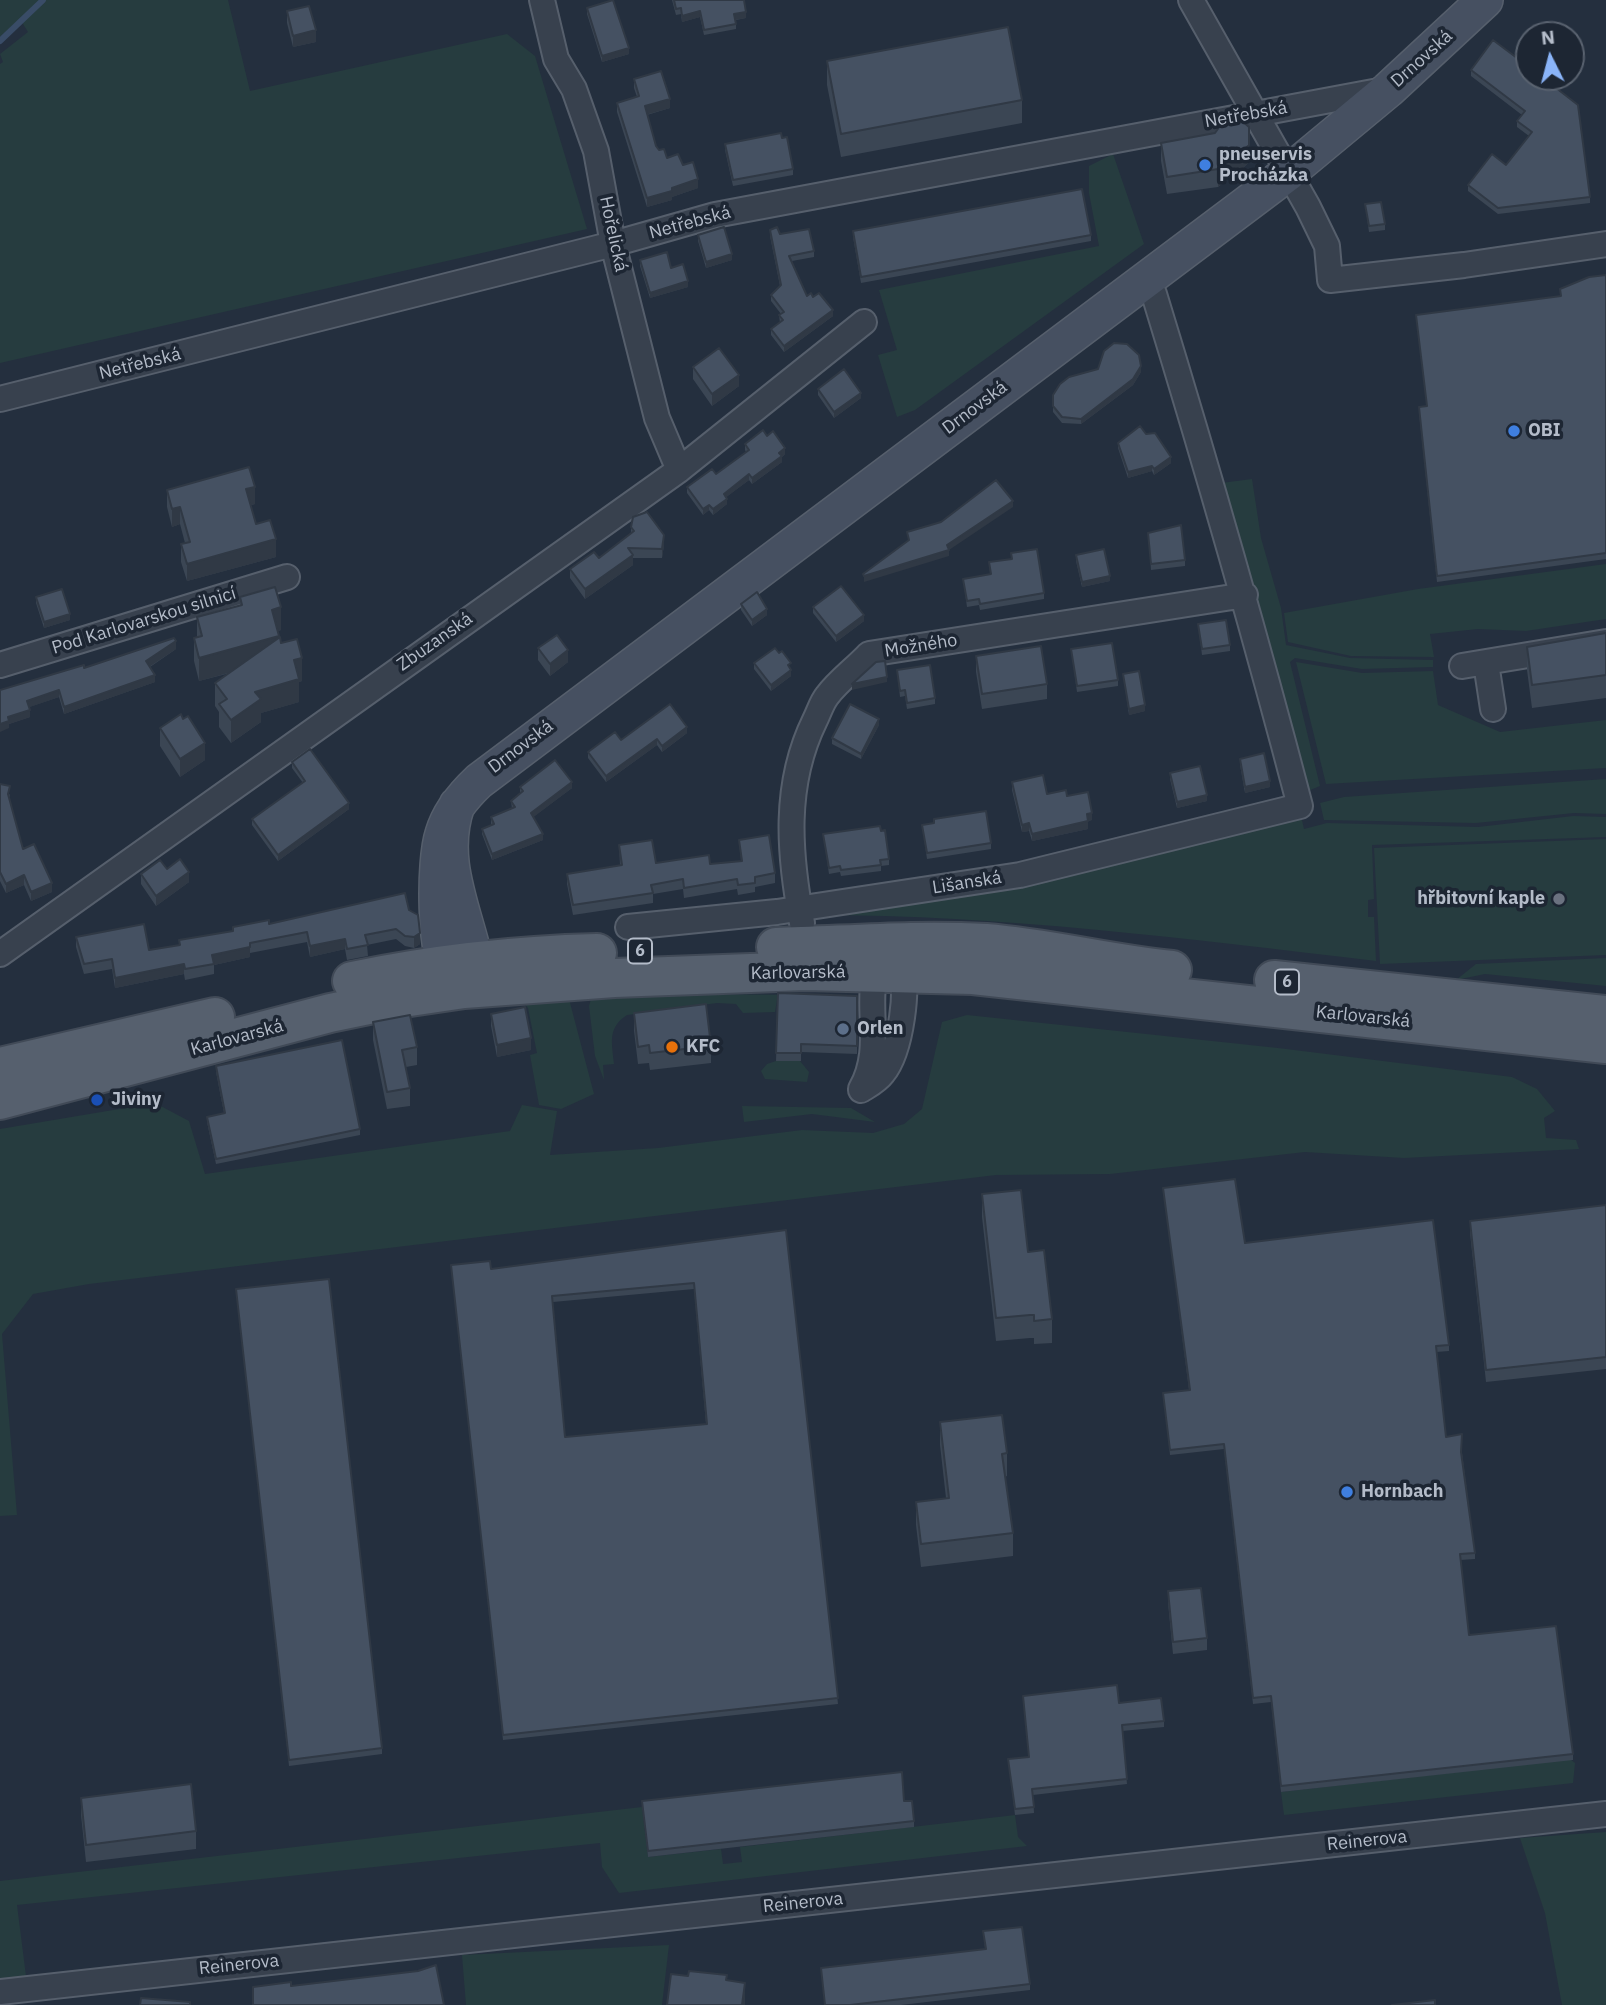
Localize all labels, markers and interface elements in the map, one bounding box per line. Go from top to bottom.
north arrow [1515,21,1585,91]
text: N [1540,24,1556,50]
street label: Drnovská [1387,26,1457,92]
street label: Netřebská [1203,97,1289,133]
place label: pneuservis Procházka [1219,144,1312,186]
marker: pneuservis Procházka [1197,157,1213,173]
street label: Hořelická [594,194,632,274]
street label: Netřebská [647,202,733,244]
street label: Netřebská [97,343,183,385]
street label: Drnovská [938,377,1012,439]
place label: OBI [1528,420,1561,442]
marker: OBI [1506,423,1522,439]
street label: Pod Karlovarskou silnicí [49,583,239,659]
street label: Zbuzanská [393,608,477,676]
street label: Možného [883,630,959,662]
street label: Drnovská [484,716,558,778]
street label: Lišanská [931,867,1003,899]
place label: hřbitovní kaple [1417,888,1545,910]
marker: hřbitovní kaple [1551,891,1567,907]
road number: 6 [628,939,652,964]
street label: Karlovarská [750,961,846,985]
road number: 6 [1275,970,1299,994]
street label: Karlovarská [1315,1001,1411,1033]
street label: Karlovarská [188,1015,286,1061]
place label: Orlen [857,1018,903,1040]
marker: Orlen [835,1021,851,1037]
place label: KFC [686,1036,720,1058]
marker: KFC [664,1039,680,1055]
place label: Jiviny [111,1089,161,1111]
marker: Jiviny [89,1092,105,1108]
place label: Hornbach [1361,1481,1443,1503]
marker: Hornbach [1339,1484,1355,1500]
street label: Reinerova [1326,1826,1408,1856]
street label: Reinerova [762,1888,844,1918]
street label: Reinerova [198,1950,280,1980]

